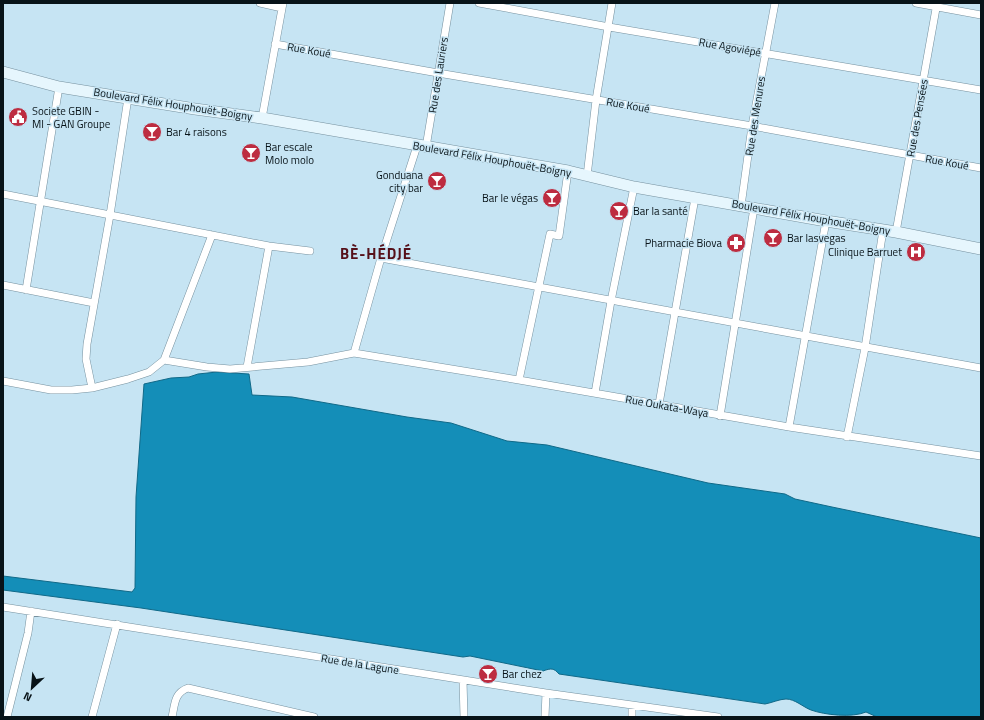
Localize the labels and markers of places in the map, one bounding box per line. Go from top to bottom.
place label: Societe GBIN - MI - GAN Groupe [32,103,111,132]
public building icon: Societe GBIN - MI - GAN Groupe [7,106,29,128]
bar icon: Bar 4 raisons [141,121,163,143]
place label: Bar 4 raisons [166,124,227,140]
place label: Bar escale Molo molo [265,139,314,168]
bar icon: Bar escale Molo molo [240,142,262,164]
place label: Gonduana city bar [376,167,423,196]
bar icon: Gonduana city bar [426,170,448,192]
bar icon: Bar le végas [541,187,563,209]
place label: Bar le végas [482,190,538,206]
bar icon: Bar la santé [608,200,630,222]
place label: Bar la santé [633,203,688,219]
bar icon: Bar lasvegas [762,227,784,249]
place label: Bar lasvegas [787,230,846,246]
pharmacy icon: Pharmacie Biova [725,232,747,254]
place label: Pharmacie Biova [645,235,722,251]
hospital icon: Clinique Barruet [905,241,927,263]
place label: Clinique Barruet [828,244,902,260]
bar icon: Bar chez [477,663,499,685]
place label: Bar chez [502,666,542,682]

